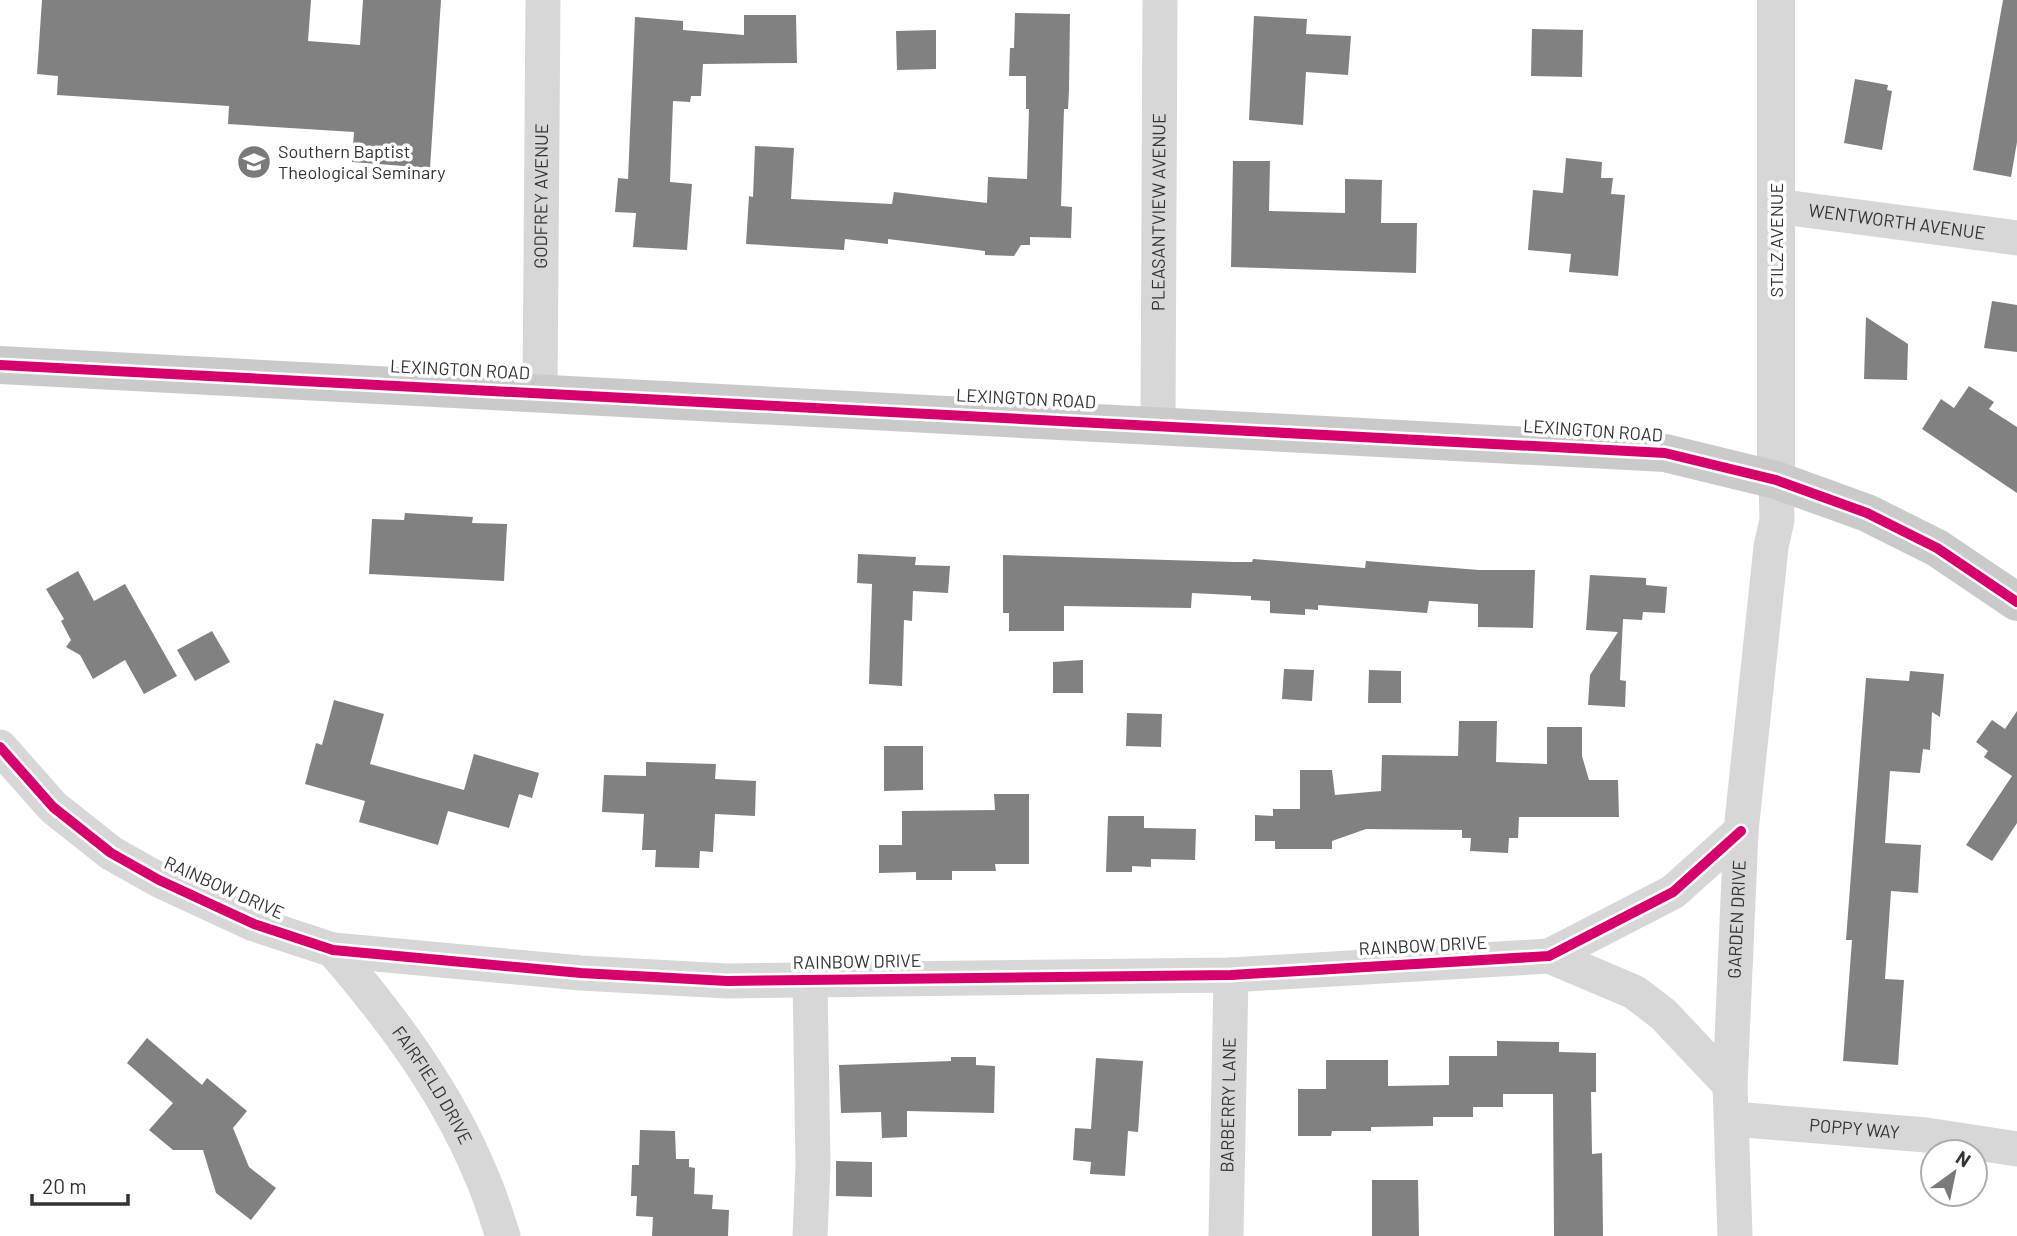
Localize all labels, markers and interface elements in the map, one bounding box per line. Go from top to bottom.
street label: PLEASANTVIEW AVENUE [1147,113,1169,311]
street label: GODFREY AVENUE [529,123,552,269]
place label: Southern Baptist Theological Seminary [278,140,446,183]
school or university icon: Southern Baptist Theological Seminary [235,143,273,181]
street label: STILZ AVENUE [1765,183,1787,297]
street label: WENTWORTH AVENUE [1807,198,1987,244]
street label: LEXINGTON ROAD [390,354,531,384]
street label: LEXINGTON ROAD [956,383,1097,413]
street label: LEXINGTON ROAD [1522,414,1664,446]
street label: RAINBOW DRIVE [161,851,288,923]
street label: GARDEN DRIVE [1723,859,1750,979]
street label: RAINBOW DRIVE [1358,931,1488,959]
street label: RAINBOW DRIVE [792,949,922,973]
street label: FAIRFIELD DRIVE [388,1021,477,1147]
street label: BARBERRY LANE [1215,1037,1240,1173]
street label: POPPY WAY [1809,1113,1901,1143]
north arrow [1919,1138,1989,1208]
text: N [1952,1145,1975,1171]
scale bar [32,1162,128,1206]
text: 20 m [42,1173,87,1198]

